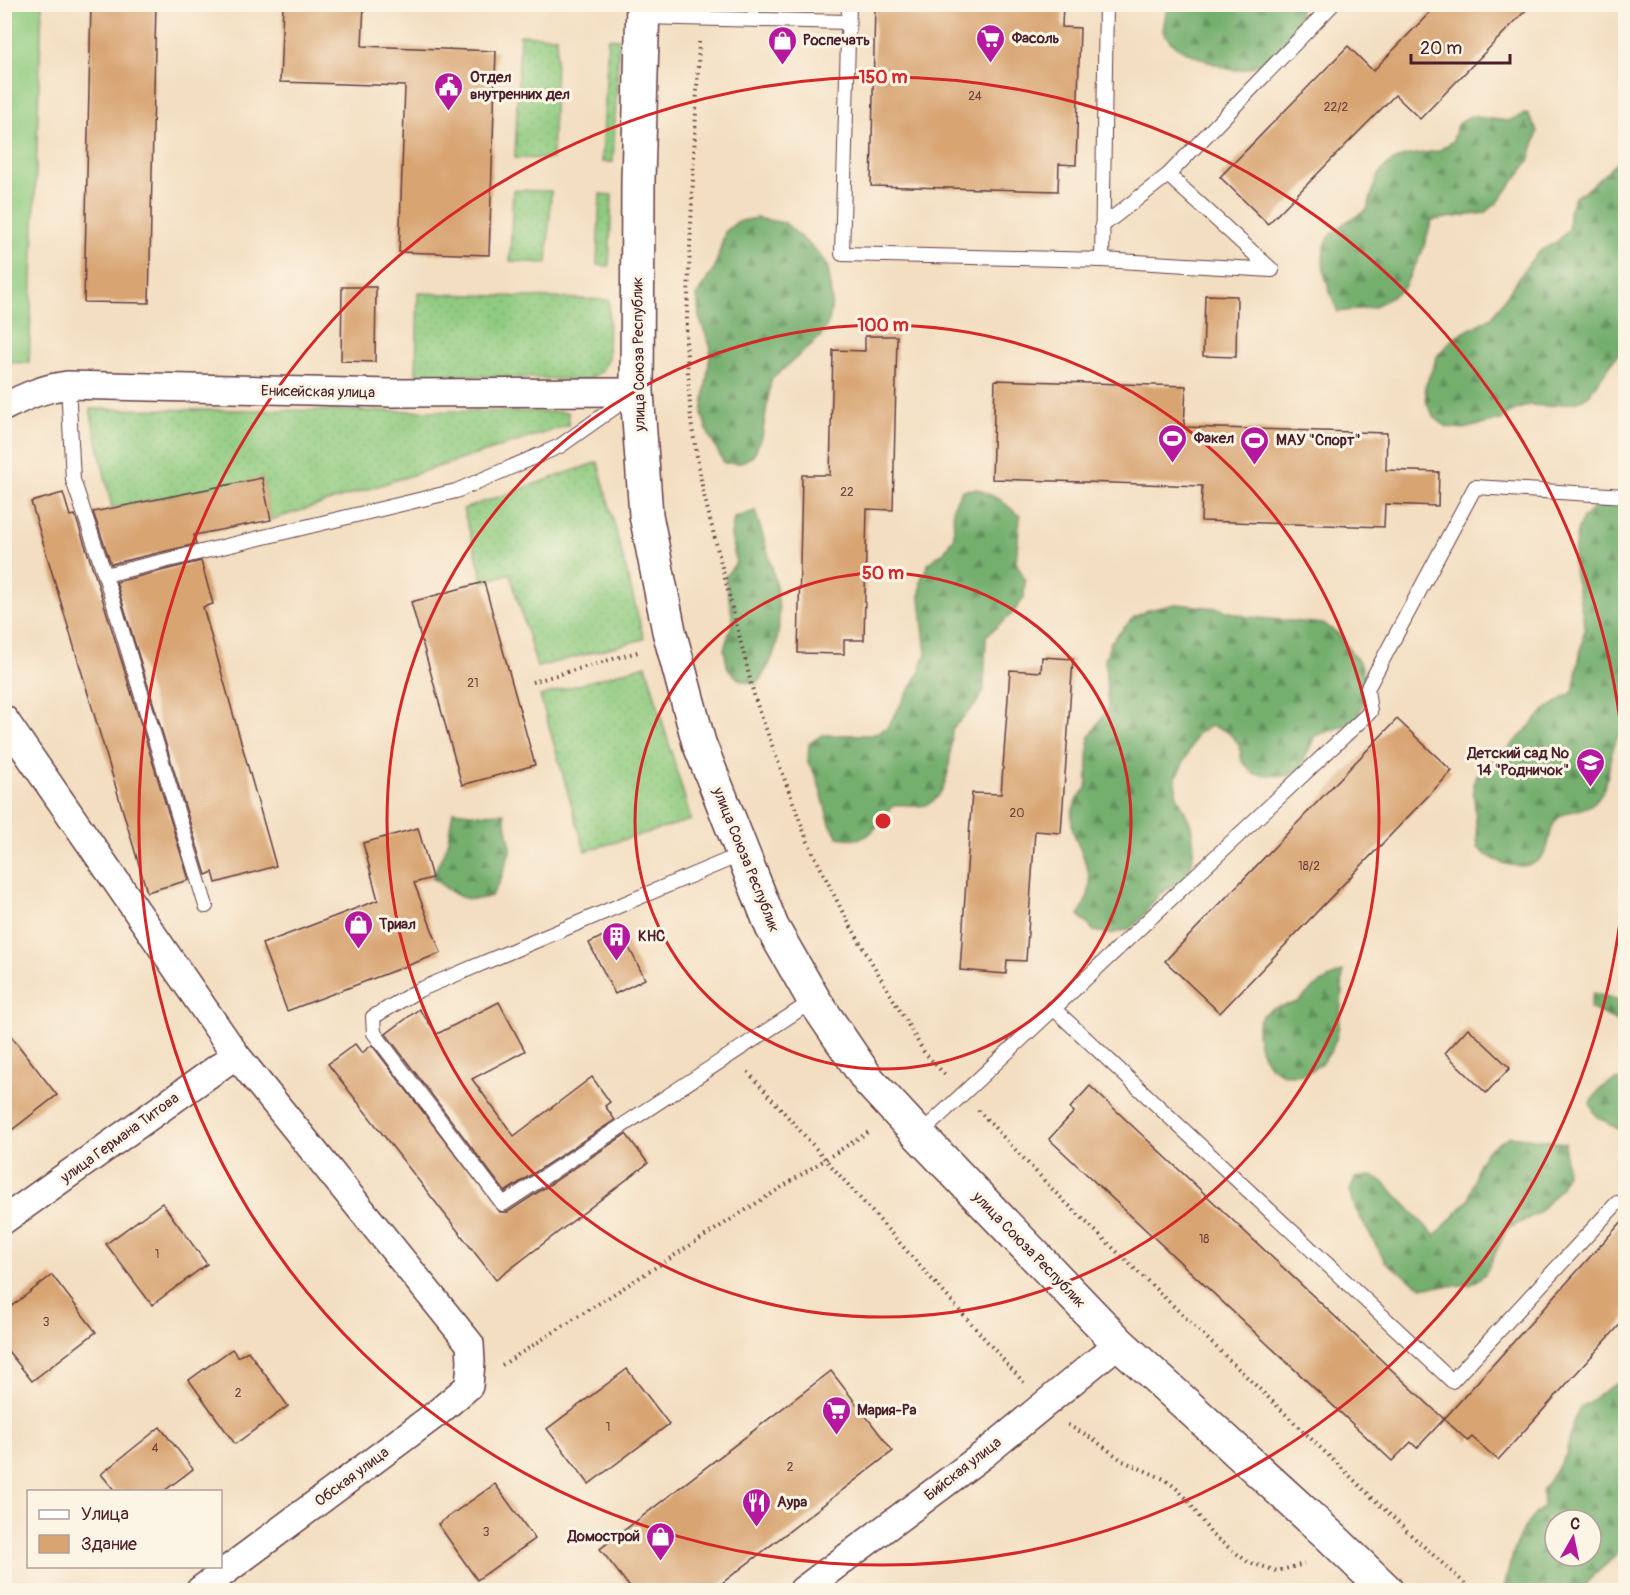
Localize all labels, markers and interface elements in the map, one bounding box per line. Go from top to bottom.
supermarket icon: Фасоль [975,22,1007,64]
shop icon: Роспечать [766,24,798,66]
scale bar [1411,27,1510,65]
place label: Фасоль [1011,29,1060,48]
place label: Роспечать [803,31,870,50]
text: 20 m [1420,37,1462,60]
text: 150 m [859,66,908,89]
place label: Отдел внутренних дел [470,68,570,104]
public building icon: Отдел внутренних дел [433,70,465,112]
house number: 24 [968,89,982,104]
house number: 22/2 [1324,100,1349,115]
street label: улица Союза Республик [628,276,650,432]
text: 100 m [857,314,909,337]
street label: Енисейская улица [261,382,375,402]
sports icon: Факел [1157,422,1189,464]
sports icon: МАУ "Спорт" [1239,424,1271,466]
place label: Факел [1193,429,1234,448]
place label: МАУ "Спорт" [1276,431,1361,450]
house number: 22 [840,485,854,500]
text: 50 m [862,562,904,585]
house number: 21 [467,676,479,691]
place label: Детский сад № 14 "Родничок" [1467,744,1570,780]
school or university icon: Детский сад № 14 "Родничок" [1574,746,1606,788]
street label: улица Союза Республик [708,784,784,935]
house number: 20 [1010,806,1024,821]
centre of rings [873,811,893,831]
house number: 18/2 [1298,859,1320,874]
shop icon: Триал [342,908,374,950]
place label: Триал [378,915,416,934]
building icon: КНС [601,920,633,962]
place label: КНС [638,927,665,946]
street label: улица Германа Титова [56,1089,183,1188]
street label: улица Союза Республик [968,1187,1090,1312]
house number: 18 [1199,1232,1209,1247]
house number: 1 [155,1247,159,1262]
house number: 3 [43,1315,50,1330]
house number: 2 [235,1386,242,1401]
supermarket icon: Мария-Ра [820,1394,852,1436]
place label: Мария-Ра [857,1401,916,1420]
house number: 1 [606,1420,610,1435]
street label: Бийская улица [921,1433,1005,1505]
house number: 4 [152,1441,159,1456]
street label: Обская улица [311,1443,393,1511]
house number: 2 [787,1460,794,1475]
restaurant icon: Аура [740,1486,772,1528]
legend [27,1490,222,1568]
place label: Аура [777,1493,807,1512]
text: Улица [81,1503,129,1526]
north arrow [1543,1508,1603,1568]
text: С [1569,1514,1582,1535]
shop icon: Домострой [645,1520,677,1562]
house number: 3 [483,1525,490,1540]
place label: Домострой [567,1527,640,1546]
text: Здание [81,1533,137,1556]

